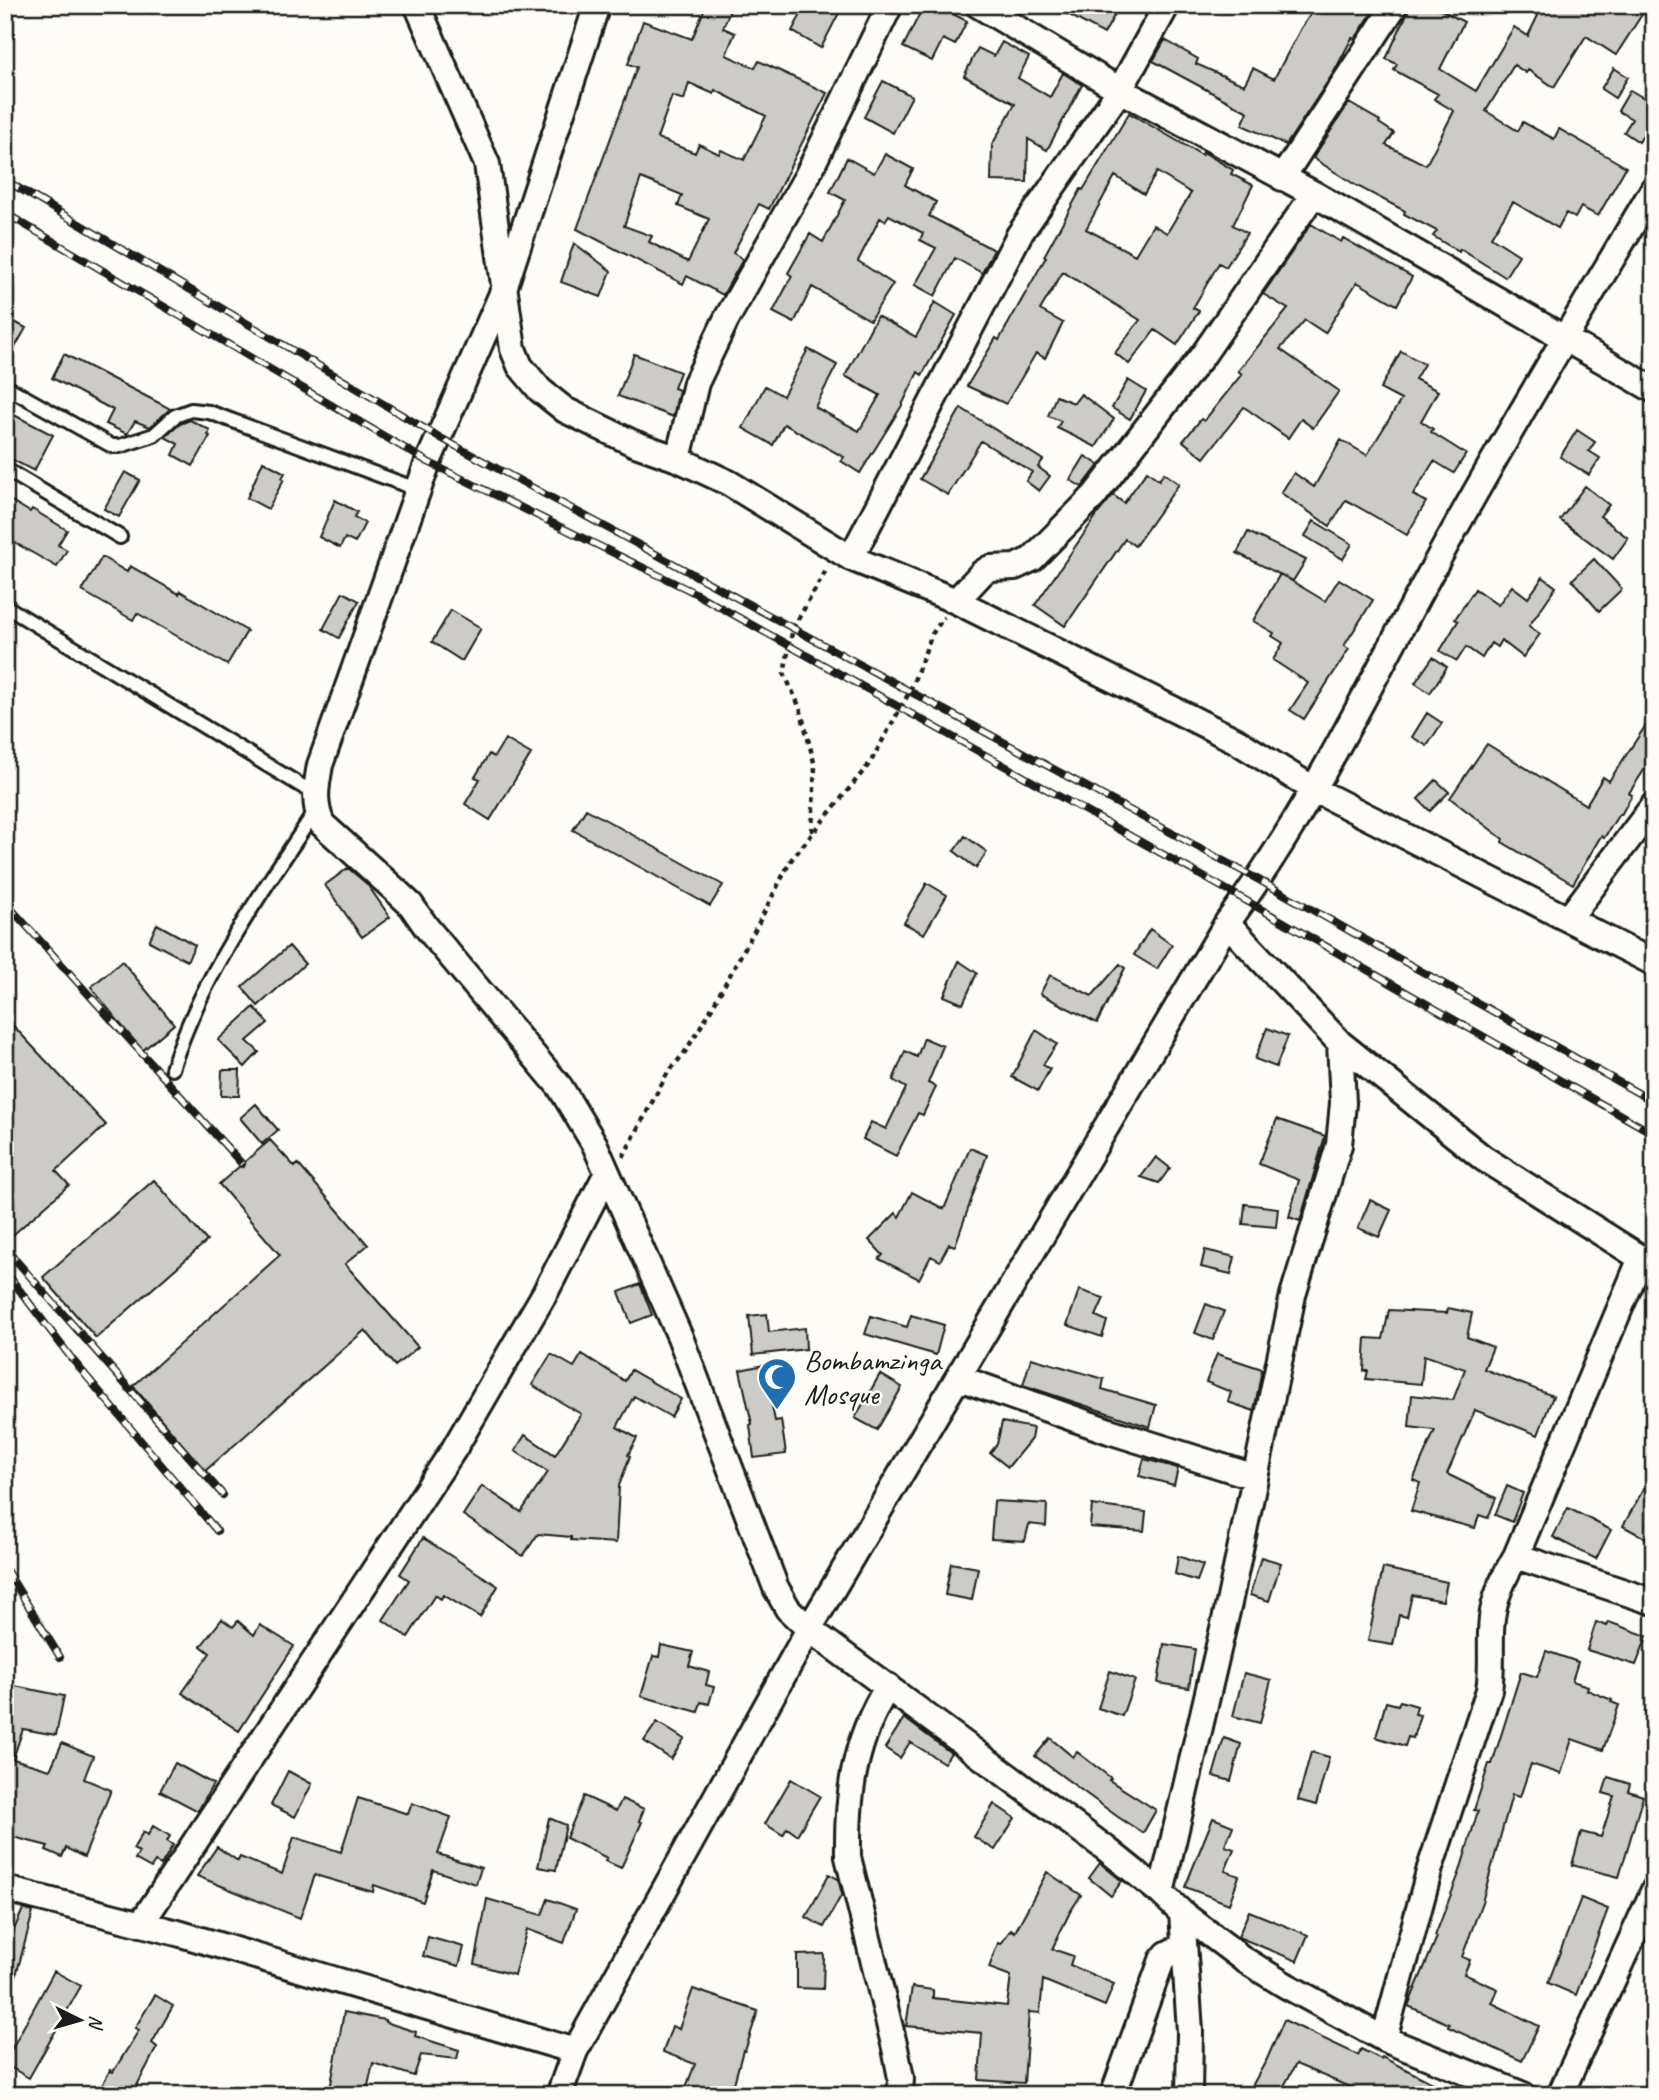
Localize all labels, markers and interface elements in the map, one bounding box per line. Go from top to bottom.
place label: Bombamzinga Mosque [804,1341,943,1413]
mosque icon: Bombamzinga Mosque [756,1356,798,1411]
north arrow [46,1984,116,2054]
text: N [83,2014,108,2032]

